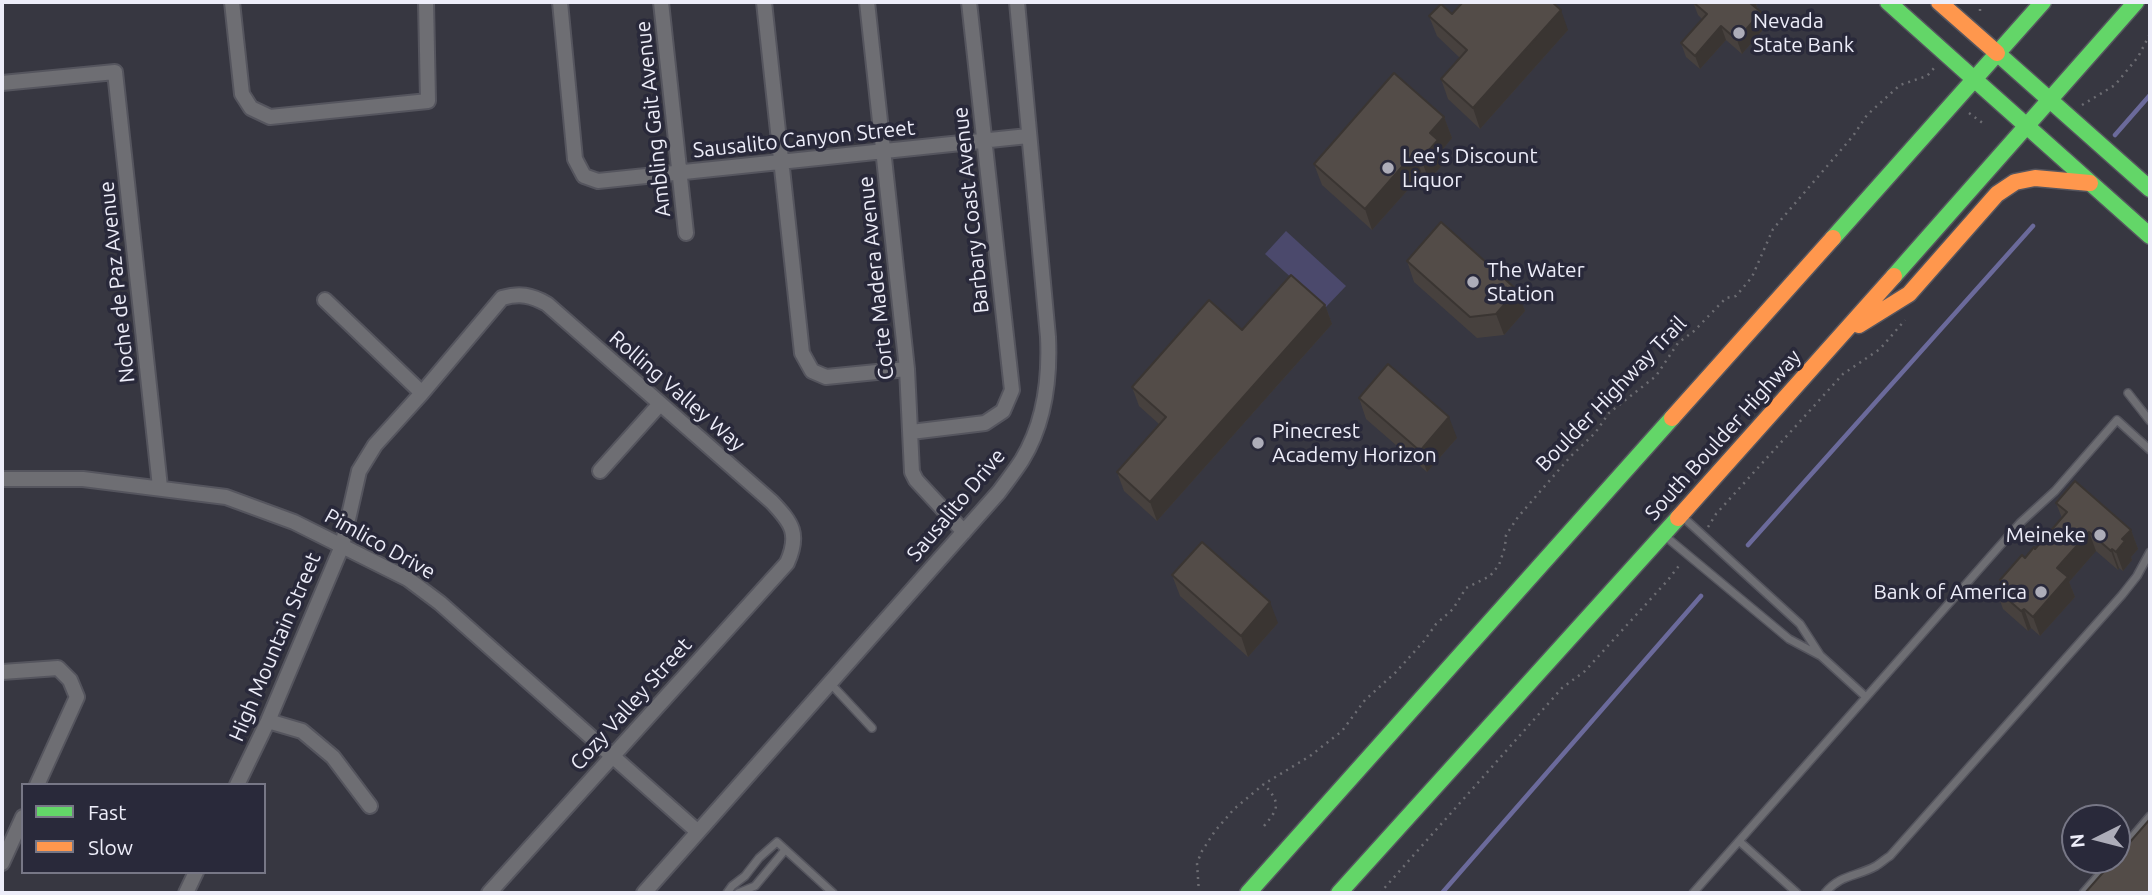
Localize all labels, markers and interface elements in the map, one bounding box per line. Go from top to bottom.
place label: Nevada State Bank [1753,8,1854,58]
street label: Ambling Gait Avenue [630,20,676,218]
marker: Nevada State Bank [1731,25,1747,41]
street label: Barbary Coast Avenue [948,106,994,314]
street label: Sausalito Canyon Street [692,115,916,163]
place label: Lee's Discount Liquor [1402,143,1538,193]
marker: Lee's Discount Liquor [1380,160,1396,176]
street label: Corte Madera Avenue [853,175,899,381]
street label: Noche de Paz Avenue [94,180,140,384]
place label: The Water Station [1487,257,1585,307]
marker: The Water Station [1465,274,1481,290]
street label: Boulder Highway Trail [1530,311,1692,477]
street label: Rolling Valley Way [604,325,750,457]
street label: South Boulder Highway [1640,344,1806,526]
place label: Pinecrest Academy Horizon [1272,418,1437,468]
marker: Pinecrest Academy Horizon [1250,435,1266,451]
street label: Sausalito Drive [902,444,1010,566]
street label: Pimlico Drive [320,503,440,585]
place label: Meineke [2006,522,2086,548]
marker: Meineke [2092,527,2108,543]
street label: High Mountain Street [224,549,326,745]
place label: Bank of America [1873,579,2027,605]
marker: Bank of America [2033,584,2049,600]
street label: Cozy Valley Street [565,633,697,775]
legend [21,783,266,874]
text: Fast [88,800,126,824]
north arrow [2061,804,2131,874]
text: N [2065,833,2089,849]
text: Slow [88,835,133,859]

